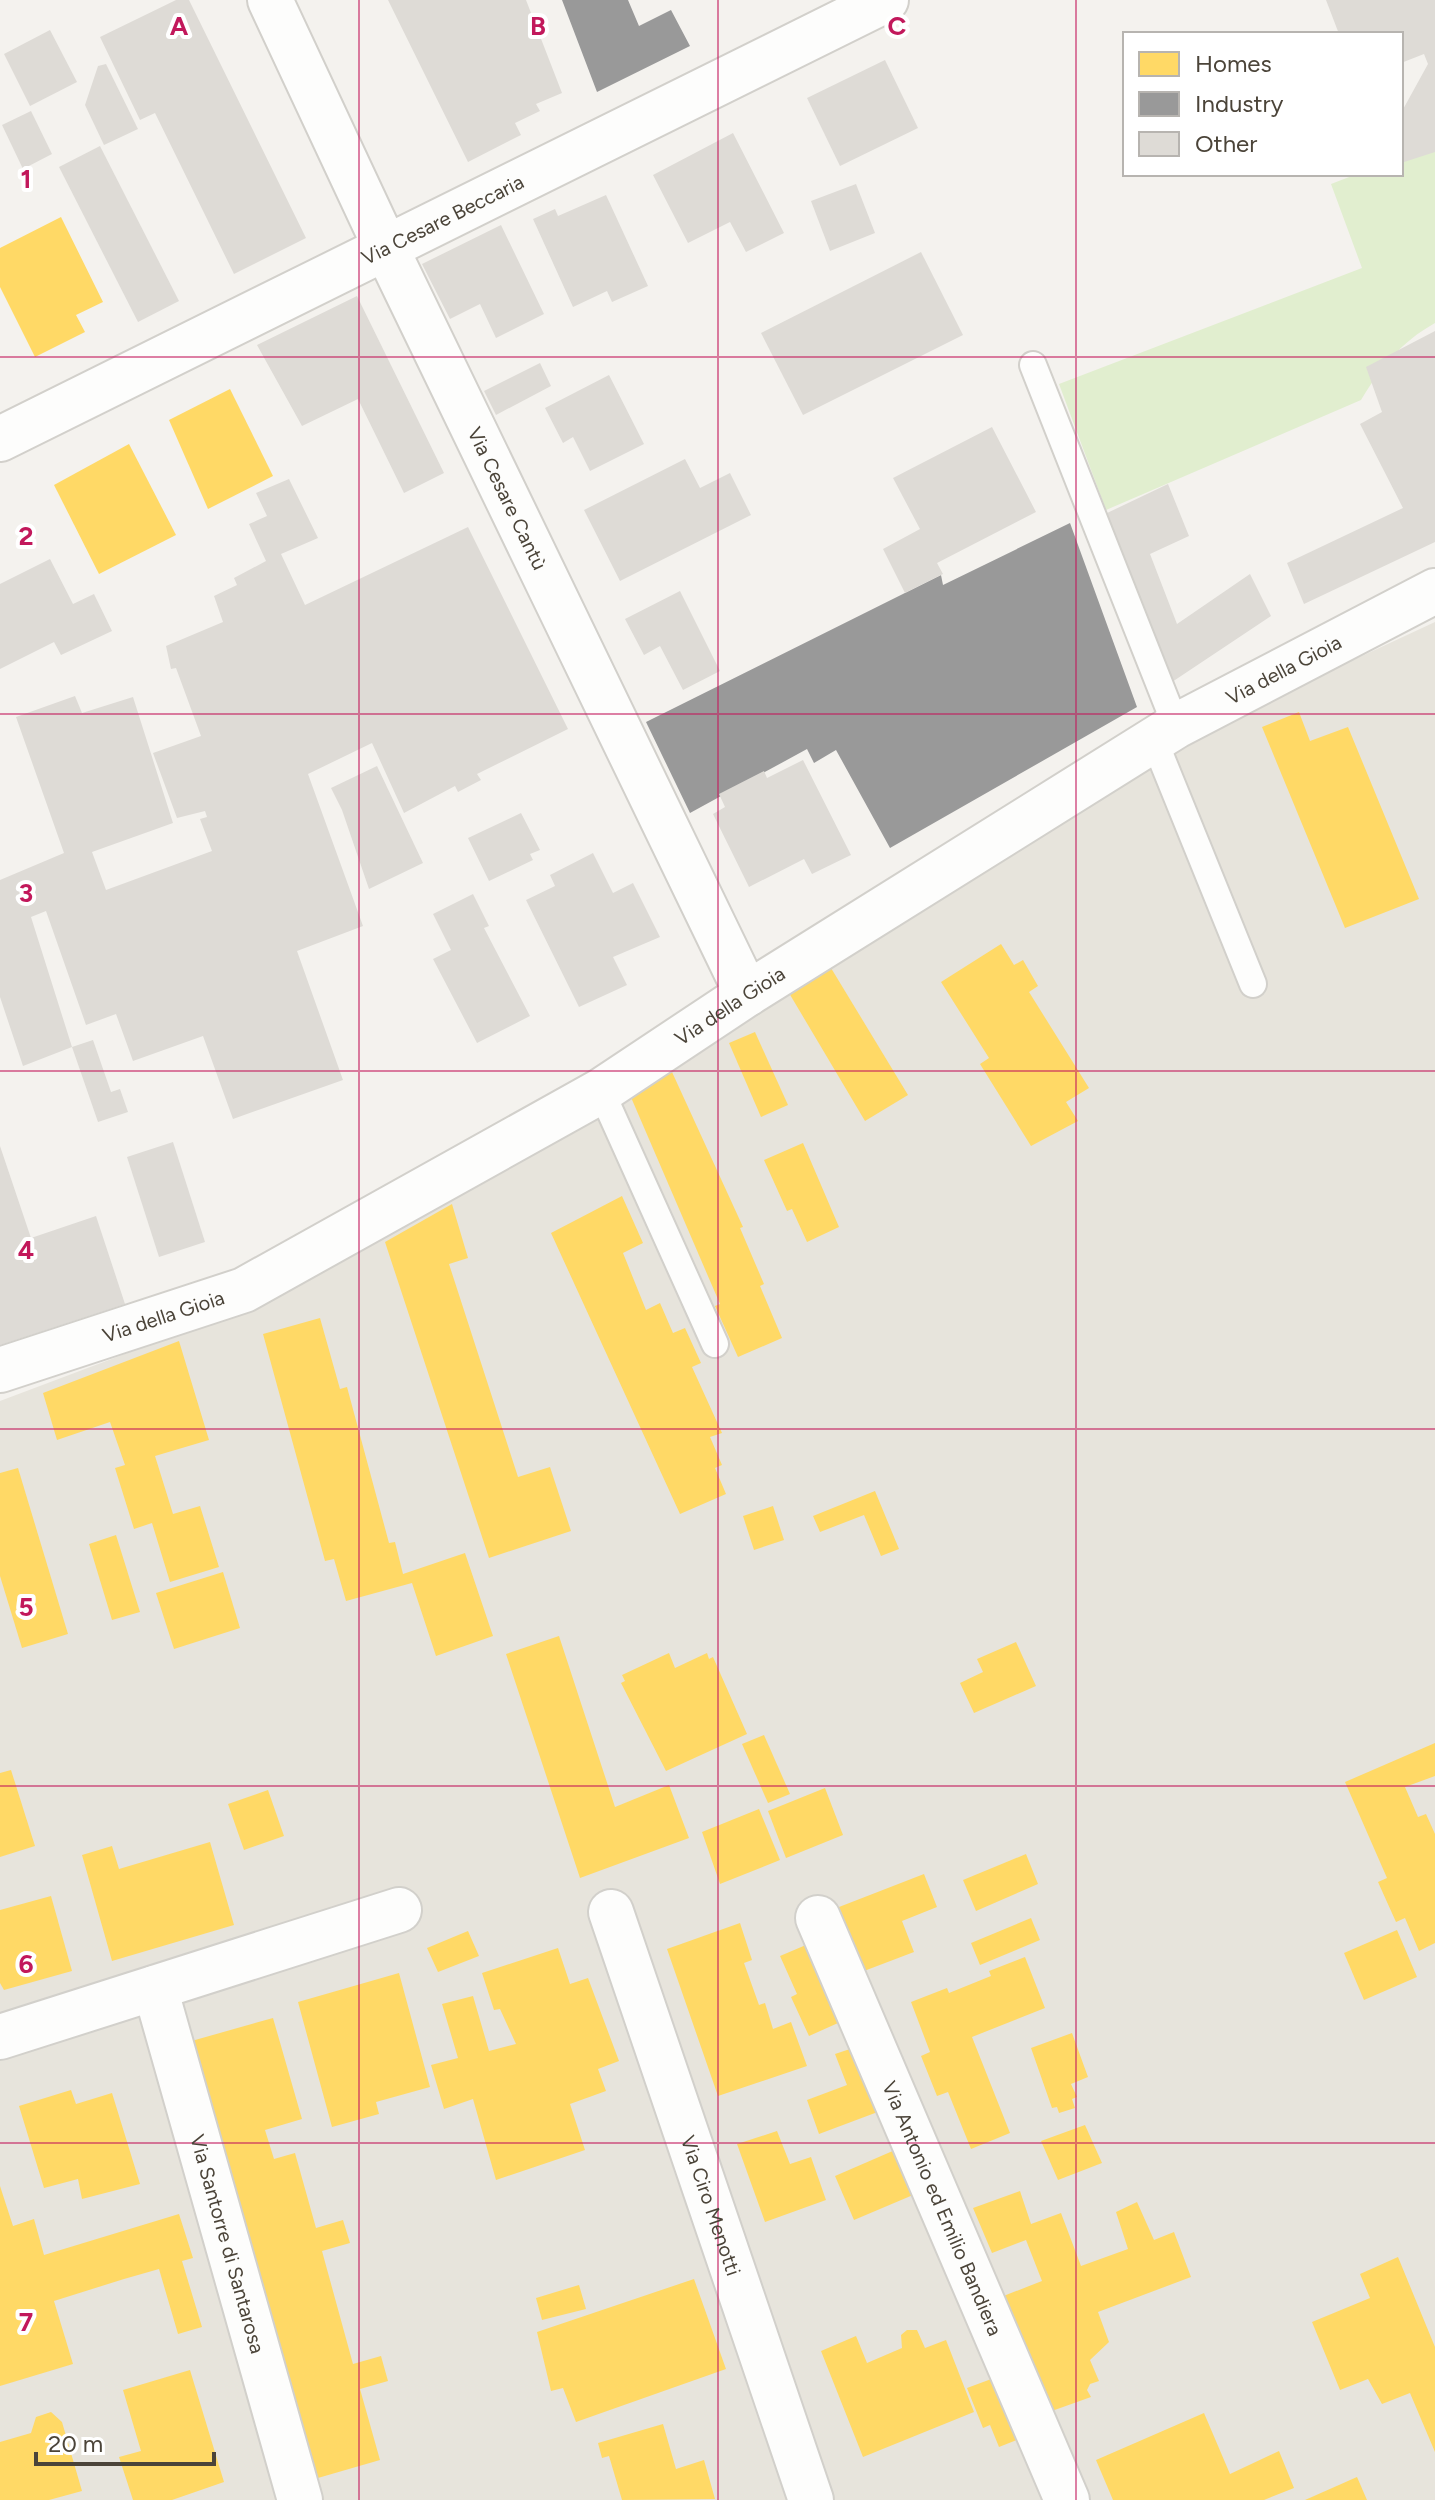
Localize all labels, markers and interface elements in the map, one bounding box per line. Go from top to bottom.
text: A [170,10,189,42]
text: B [530,10,546,42]
text: C [888,10,907,42]
legend [1123,32,1403,176]
text: Homes [1195,49,1272,78]
text: Industry [1195,89,1284,118]
text: Other [1195,129,1257,158]
text: 1 [21,163,31,195]
street label: Via Cesare Beccaria [358,169,528,270]
street label: Via Cesare Cantù [462,423,552,574]
text: 2 [18,520,34,552]
street label: Via della Gioia [1222,630,1345,710]
text: 3 [19,877,33,909]
street label: Via della Gioia [670,961,789,1051]
text: 4 [18,1234,34,1266]
street label: Via della Gioia [100,1285,227,1348]
text: 5 [18,1591,34,1623]
text: 6 [18,1948,34,1980]
street label: Via Antonio ed Emilio Bandiera [877,2078,1007,2339]
street label: Via Santorre di Santarosa [185,2132,270,2356]
street label: Via Ciro Menotti [676,2132,746,2279]
text: 7 [19,2306,33,2338]
scale bar [36,2416,214,2466]
text: 20 m [48,2429,103,2458]

